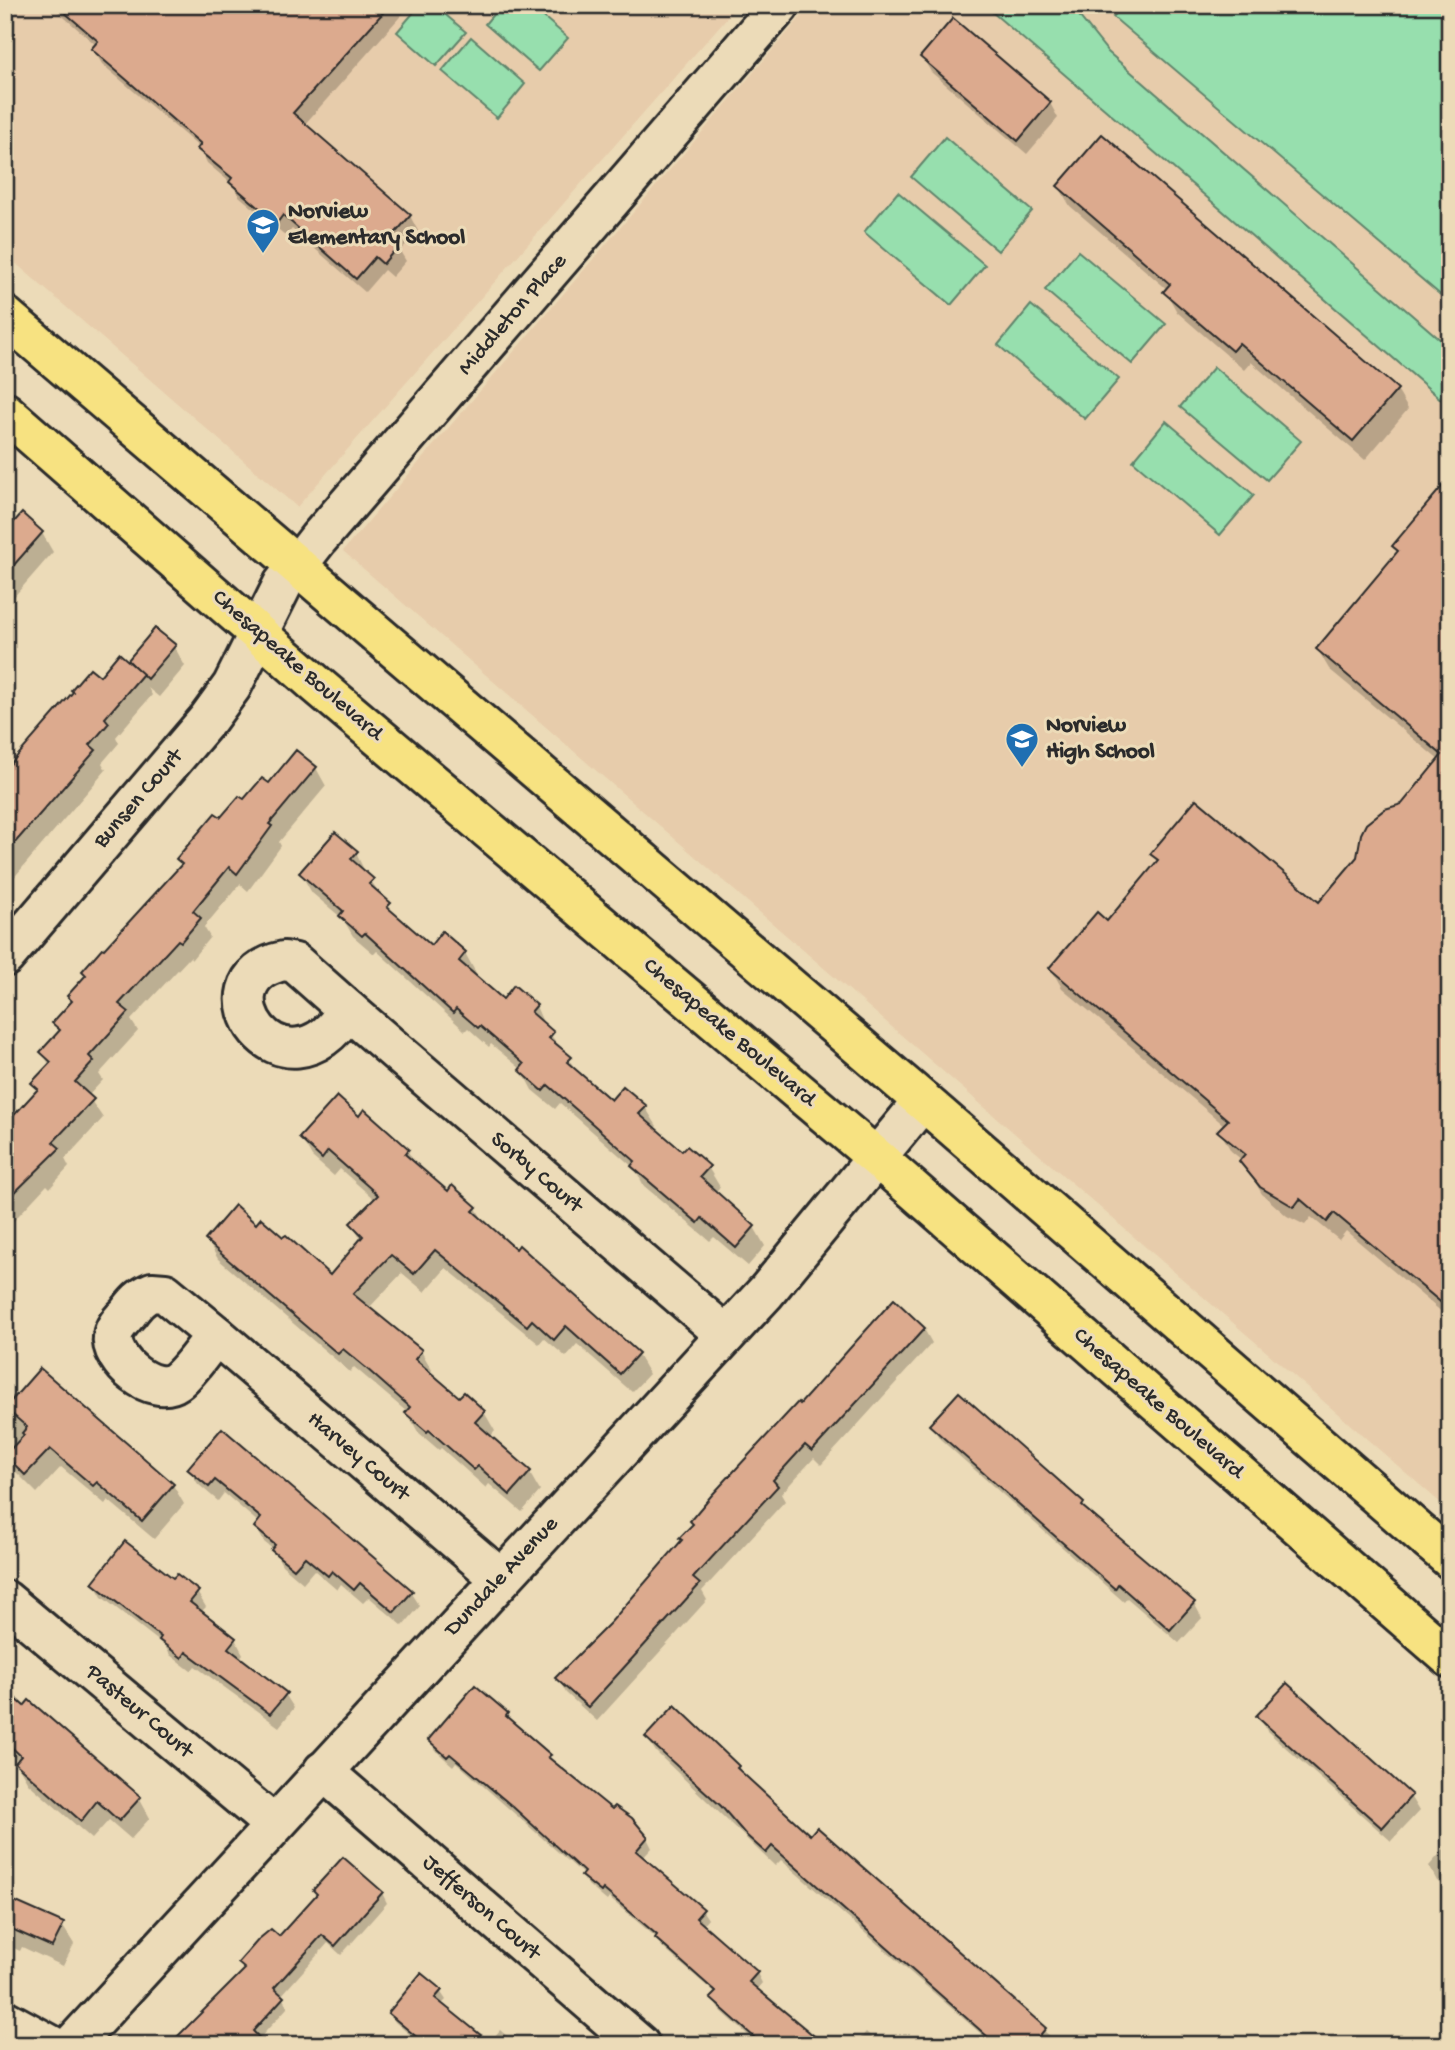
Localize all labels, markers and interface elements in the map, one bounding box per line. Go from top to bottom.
place label: Norview Elementary School [288,199,465,252]
school or university icon: Norview Elementary School [244,206,282,255]
street label: Middleton Place [453,248,574,381]
street label: Chesapeake Boulevard [206,584,389,749]
place label: Norview High School [1046,713,1155,766]
school or university icon: Norview High School [1003,720,1041,769]
street label: Bunsen Court [88,743,191,855]
street label: Chesapeake Boulevard [637,953,822,1114]
street label: Sorby Court [484,1127,589,1220]
street label: Chesapeake Boulevard [1067,1322,1250,1487]
street label: Harvey Court [301,1406,416,1509]
street label: Dundale Avenue [438,1510,565,1644]
street label: Pasteur Court [79,1658,200,1766]
street label: Jefferson Court [416,1849,547,1968]

